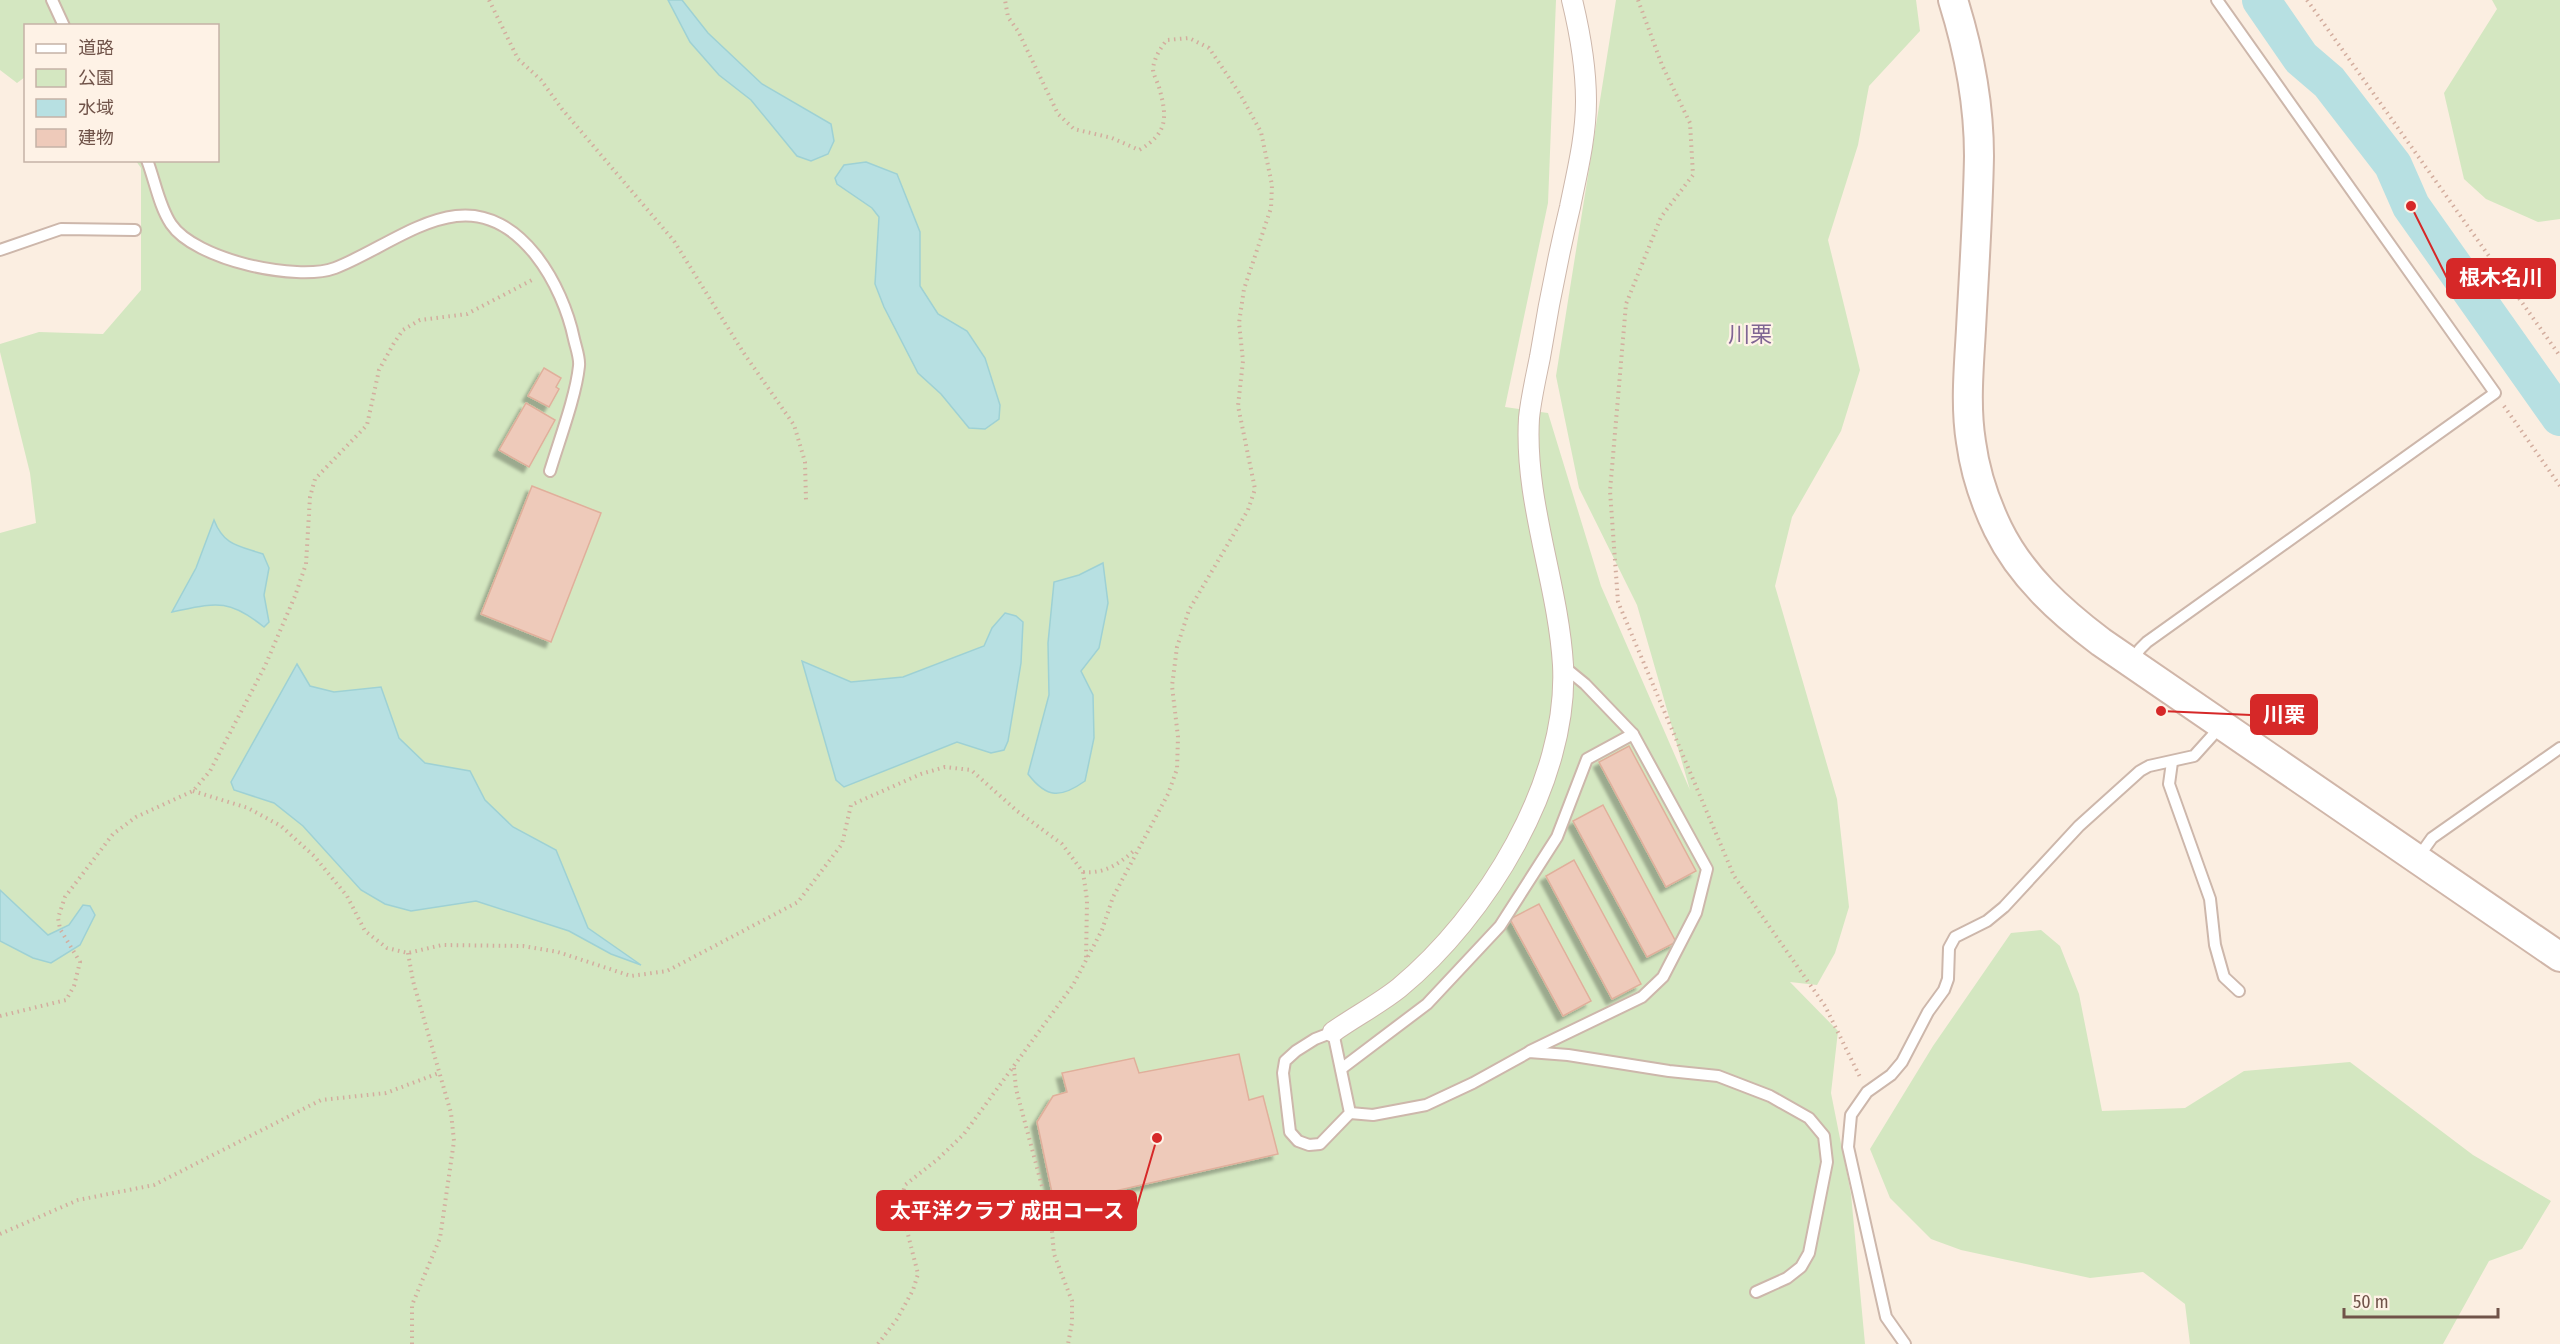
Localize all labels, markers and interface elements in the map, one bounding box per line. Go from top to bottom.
legend [24,24,219,162]
text: 道路 [78,37,114,59]
text: 公園 [78,67,114,89]
text: 水域 [78,97,114,119]
text: 建物 [78,127,114,149]
callout: 根木名川 [2447,259,2555,298]
text: 根木名川 [2459,265,2543,291]
district label: 川栗 [1728,321,1772,348]
callout: 川栗 [2251,695,2317,734]
text: 川栗 [2263,702,2305,728]
callout: 太平洋クラブ 成田コース [877,1191,1136,1230]
text: 太平洋クラブ 成田コース [890,1198,1124,1224]
scale bar [2344,1281,2498,1319]
text: 50 m [2353,1291,2389,1313]

